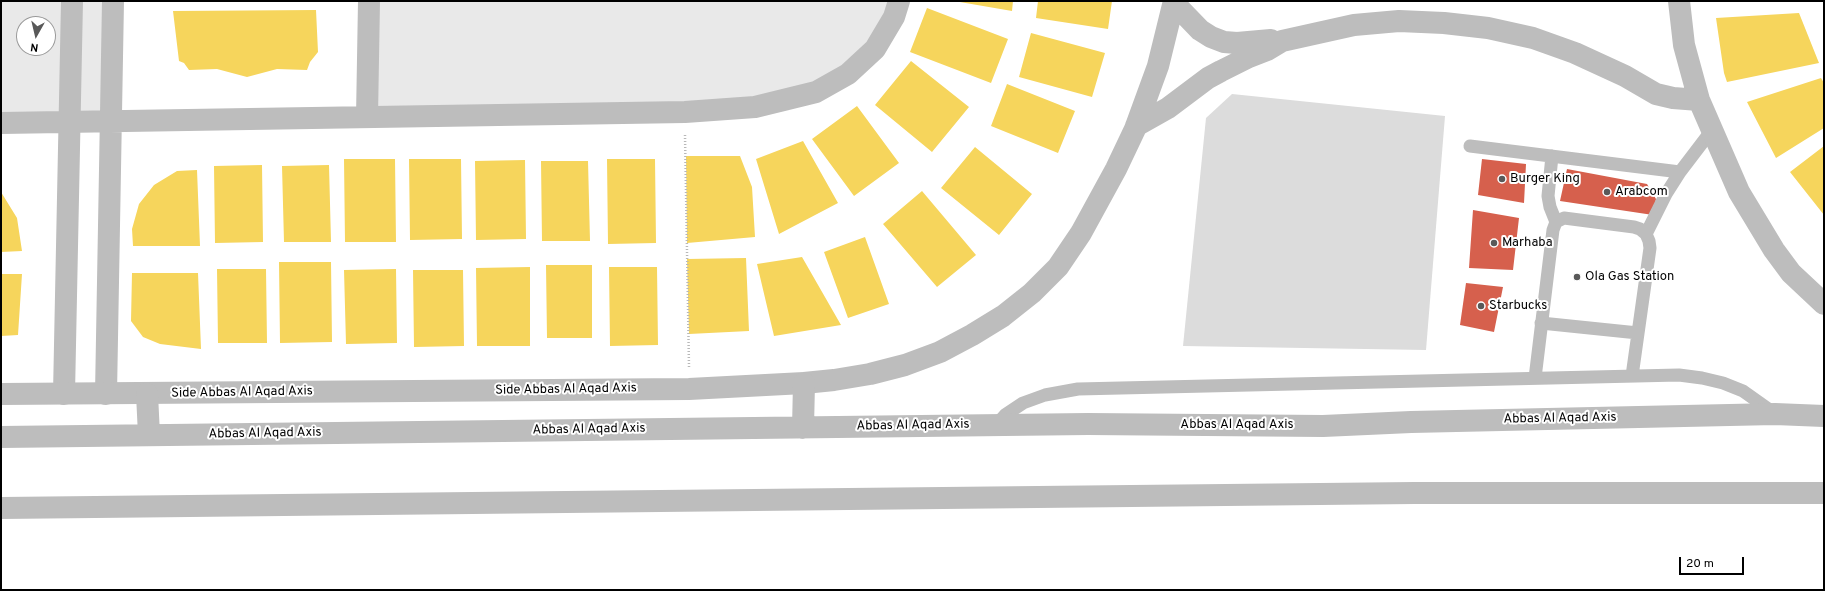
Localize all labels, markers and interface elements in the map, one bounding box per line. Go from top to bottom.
north arrow [16,16,56,56]
text: N [30,39,39,54]
place label: Burger King [1510,171,1580,187]
marker: Burger King [1497,174,1507,184]
place label: Arabcom [1615,184,1668,200]
marker: Arabcom [1602,187,1612,197]
place label: Marhaba [1502,235,1553,251]
marker: Marhaba [1489,238,1499,248]
place label: Ola Gas Station [1585,269,1674,285]
marker: Ola Gas Station [1572,272,1582,282]
place label: Starbucks [1489,298,1547,314]
marker: Starbucks [1476,301,1486,311]
street label: Side Abbas Al Aqad Axis [495,381,637,399]
street label: Side Abbas Al Aqad Axis [171,384,313,402]
street label: Abbas Al Aqad Axis [1503,410,1617,428]
street label: Abbas Al Aqad Axis [856,417,970,435]
street label: Abbas Al Aqad Axis [1180,417,1294,433]
street label: Abbas Al Aqad Axis [532,421,646,439]
street label: Abbas Al Aqad Axis [208,425,322,443]
scale bar [1681,549,1746,575]
text: 20 m [1686,556,1714,572]

